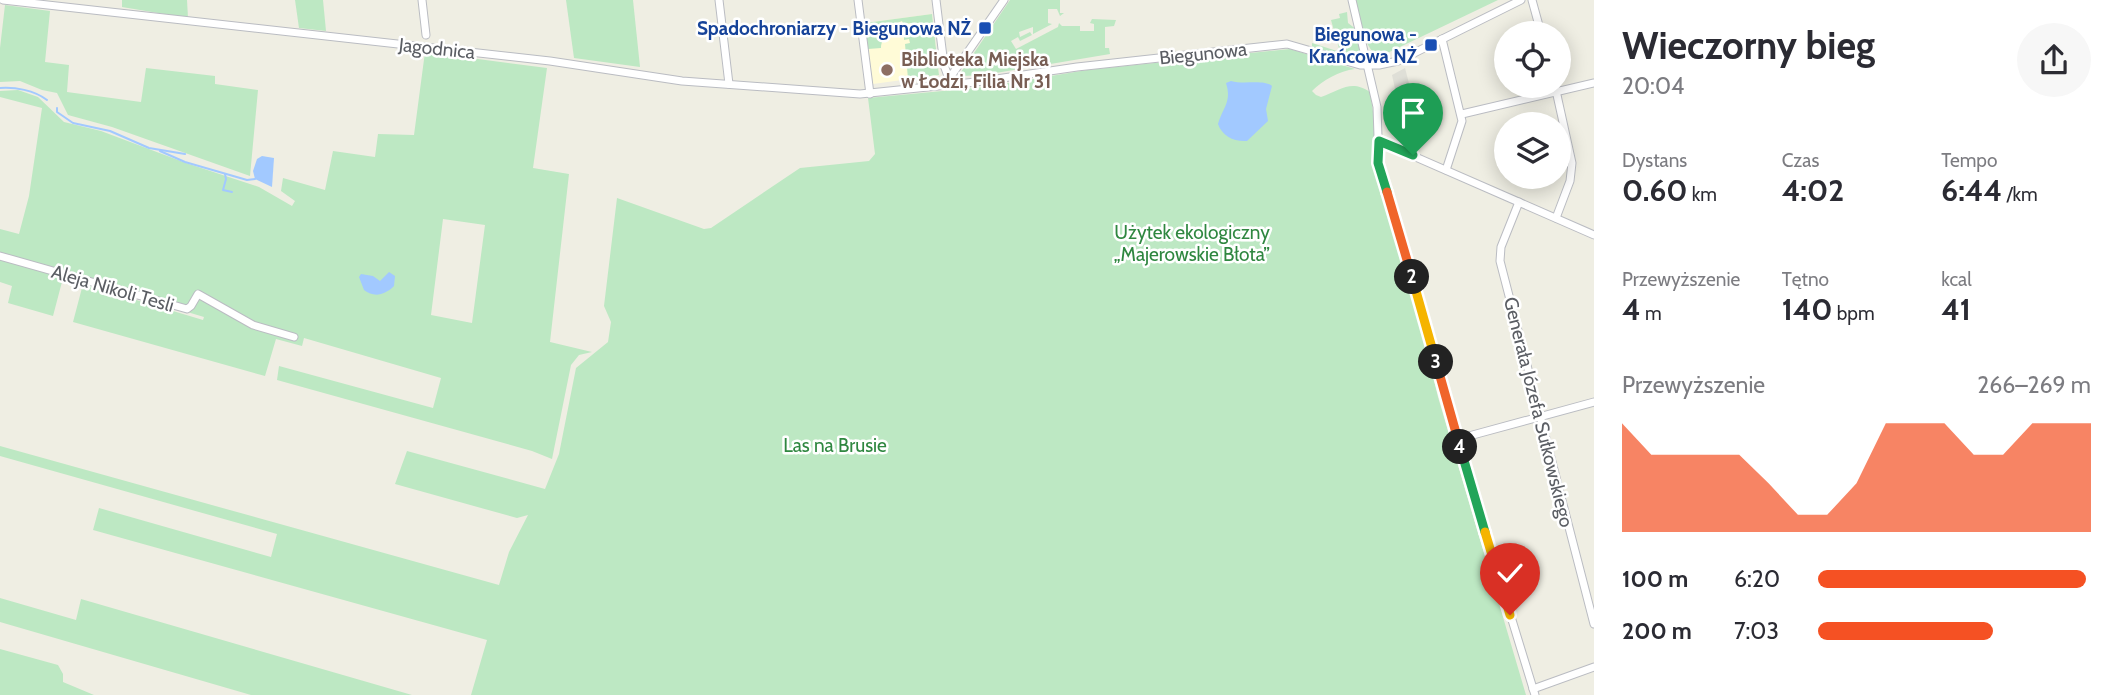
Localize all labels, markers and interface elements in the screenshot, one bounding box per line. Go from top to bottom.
place label: Spadochroniarzy - Biegunowa NŻ [697,17,972,40]
marker: Spadochroniarzy - Biegunowa NŻ [977,20,993,36]
map controls [1494,21,1571,189]
button: locate [1494,21,1571,98]
text: Wieczorny bieg [1622,22,1875,69]
place label: Biegunowa - Krańcowa NŻ [1308,23,1418,68]
button: share [2017,23,2091,97]
street label: Jagodnica [397,33,476,64]
street label: Biegunowa [1158,37,1248,70]
marker: Biegunowa - Krańcowa NŻ [1423,37,1439,53]
place label: Biblioteka Miejska w Łodzi, Filia Nr 31 [901,48,1051,93]
marker: Biblioteka Miejska w Łodzi, Filia Nr 31 [879,62,895,78]
text: 20:04 [1622,72,1684,100]
pin [1383,83,1443,155]
icon: arrive [1394,94,1432,132]
button: layers [1494,112,1571,189]
text: Dystans [1622,149,1687,172]
text: Czas [1782,149,1819,172]
text: Tempo [1941,149,1997,172]
text: 0.60 [1622,172,1688,209]
text: 4:02 [1782,172,1844,209]
text: 6:44 [1941,172,2002,209]
text: km [1688,183,1717,206]
text: /km [2002,183,2038,206]
park label: Użytek ekologiczny „Majerowskie Błota” [1114,221,1270,266]
street label: Aleja Nikoli Tesli [49,260,177,317]
pin: 2 [1394,260,1430,294]
text: 2 [1406,265,1417,288]
text: Przewyższenie [1622,268,1740,291]
text: Tętno [1782,268,1829,291]
text: kcal [1941,268,1972,291]
text: 4 [1622,291,1641,328]
text: 140 [1782,291,1833,328]
text: 41 [1941,291,1971,328]
street label: Generała Józefa Sułkowskiego [1499,295,1578,530]
text: m [1641,302,1662,325]
text: bpm [1833,302,1875,325]
pin: 3 [1418,344,1454,380]
text: 3 [1430,350,1441,373]
text: Przewyższenie [1622,371,1765,399]
text: 266–269 m [1977,371,2091,399]
pin: 4 [1442,430,1478,464]
park label: Las na Brusie [783,434,887,457]
text: 4 [1454,435,1465,458]
pin [1480,543,1540,615]
icon: check [1491,554,1529,592]
text: 100 m [1622,565,1688,593]
text: 6:20 [1734,565,1780,593]
text: 200 m [1622,617,1692,645]
text: 7:03 [1734,617,1779,645]

